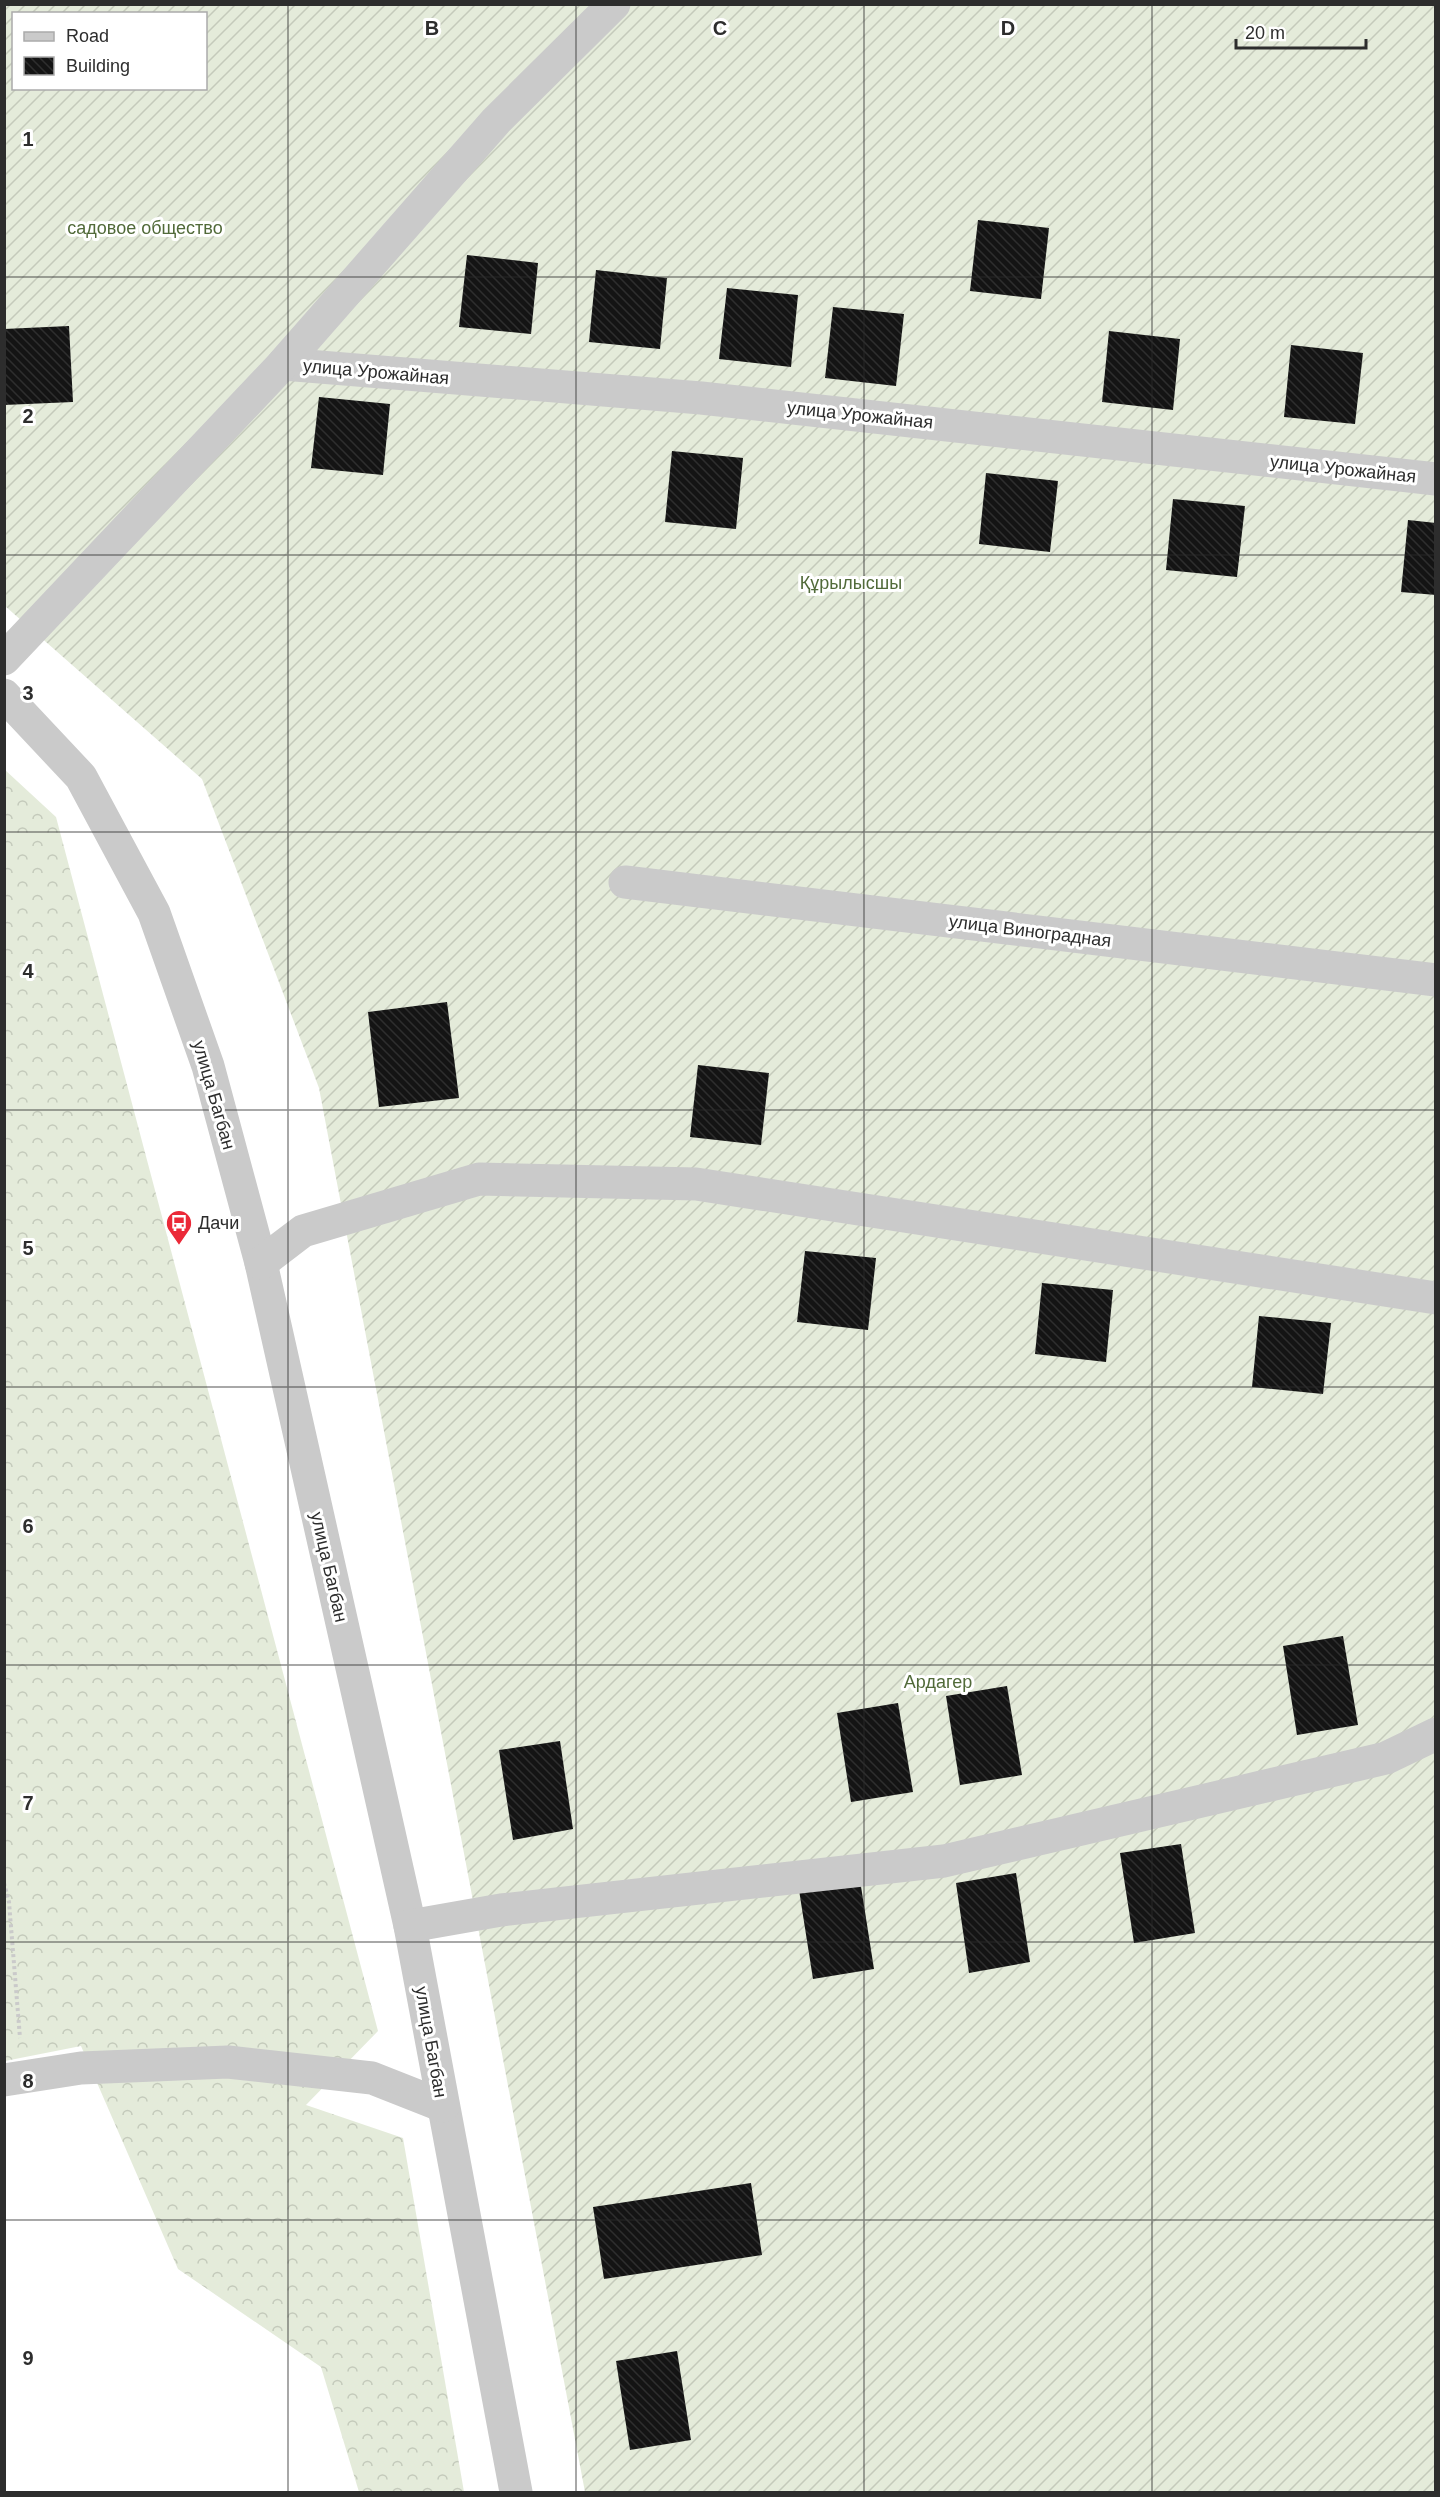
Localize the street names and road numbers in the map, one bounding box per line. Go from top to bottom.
street label: улица Урожайная [302,356,450,388]
street label: улица Урожайная [786,397,934,433]
street label: улица Урожайная [1269,451,1417,487]
street label: улица Виноградная [948,911,1112,951]
street label: улица Багбан [189,1038,239,1152]
street label: улица Багбан [307,1510,351,1624]
street label: улица Багбан [411,1985,451,2099]

